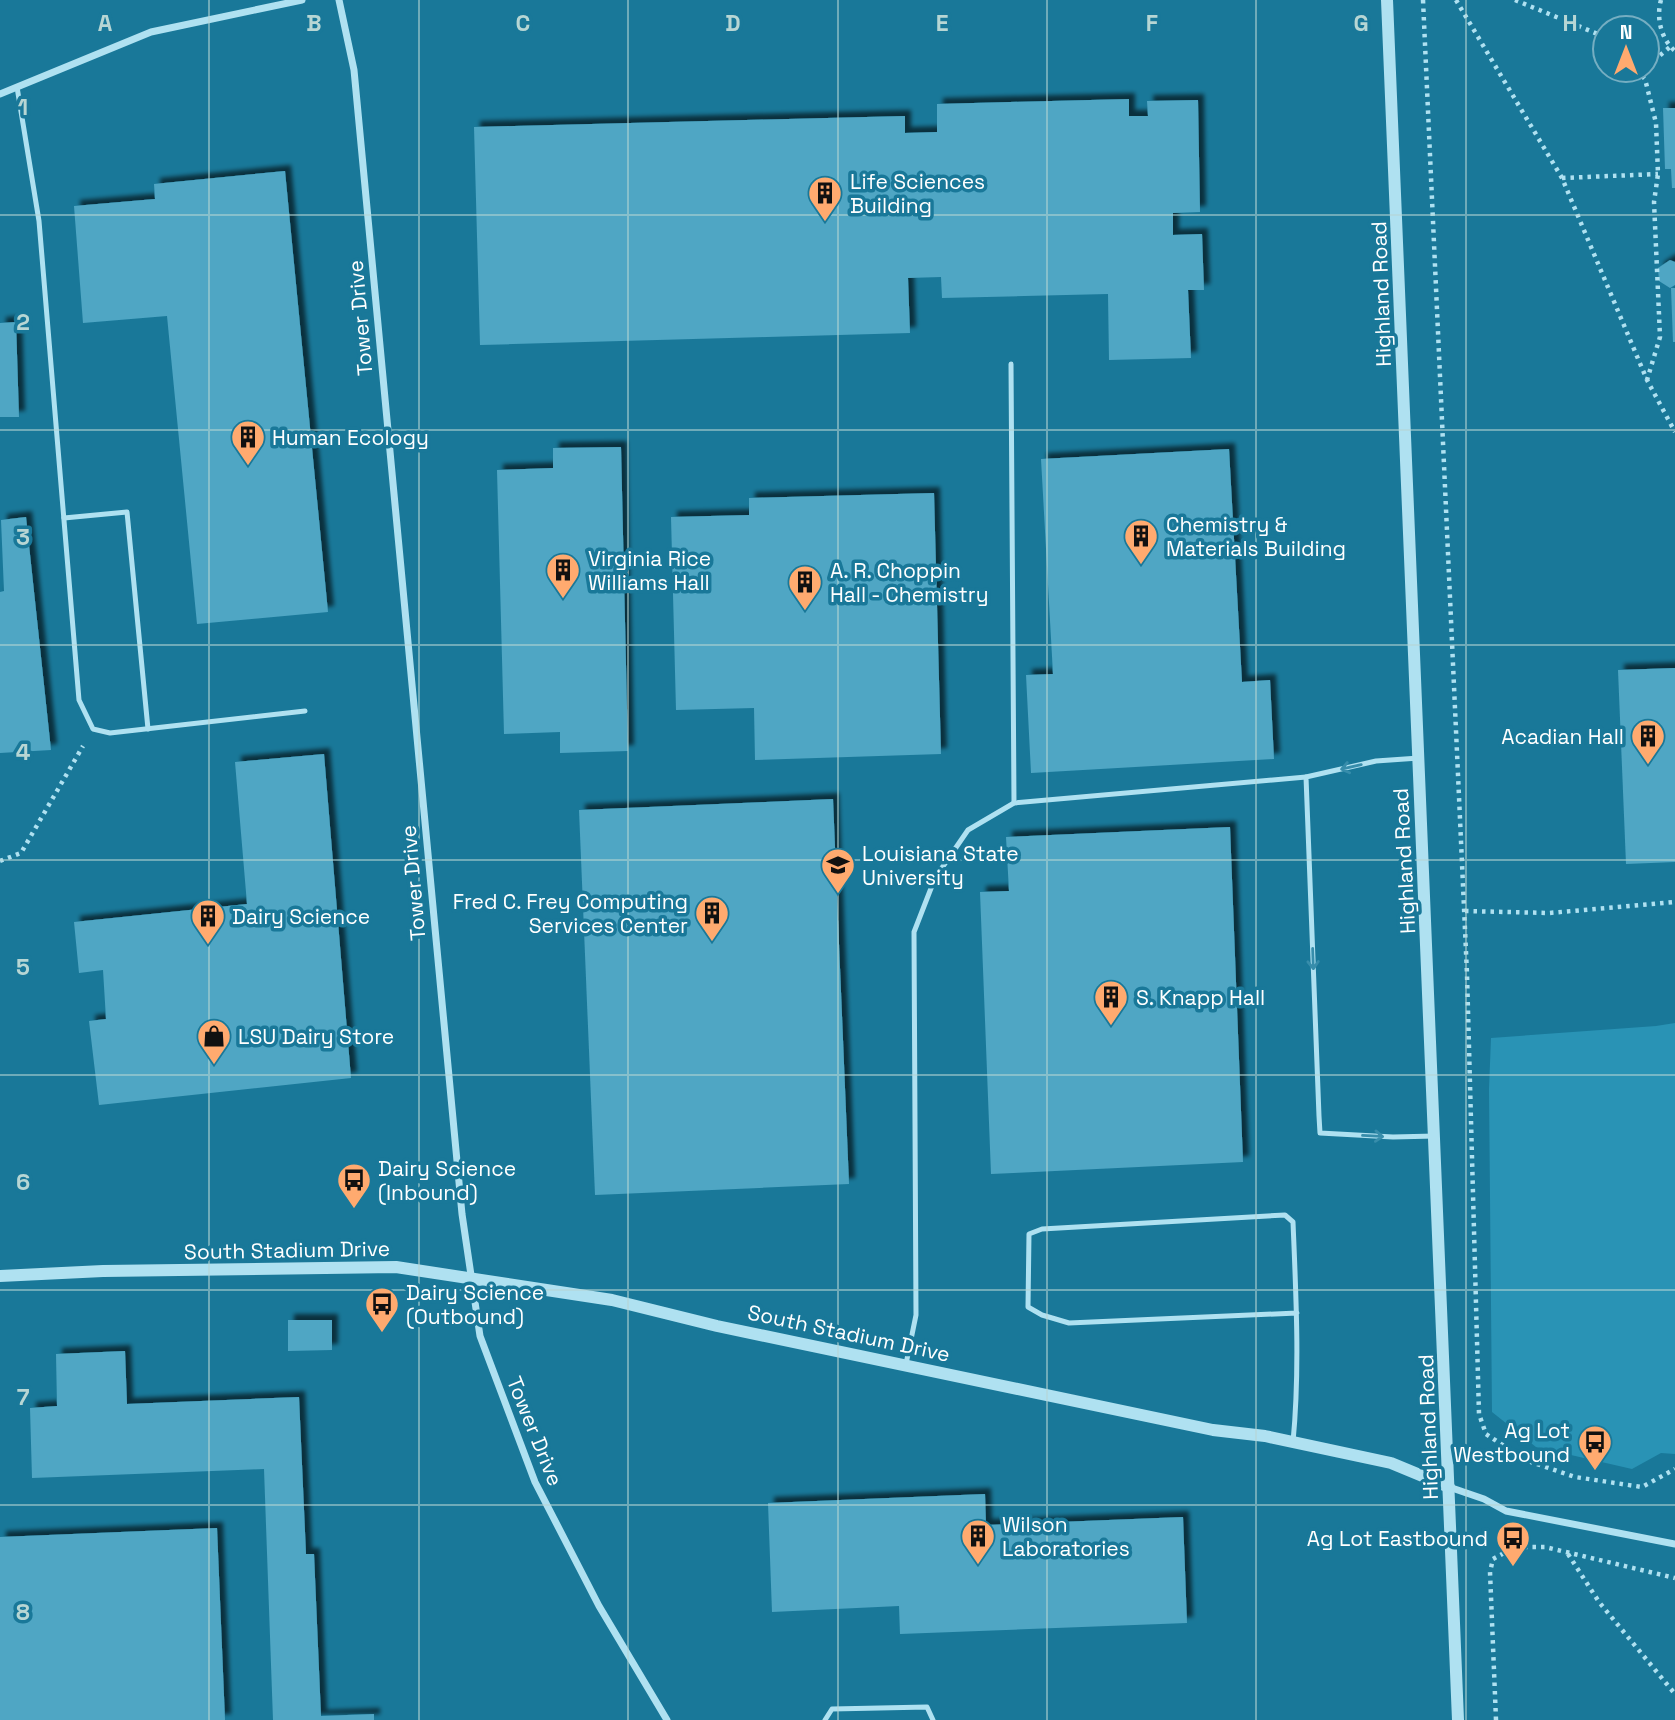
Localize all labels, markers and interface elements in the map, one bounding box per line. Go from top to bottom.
text: A [98,8,113,38]
text: B [306,8,322,38]
text: C [516,8,530,38]
text: D [725,8,741,38]
text: E [936,8,948,38]
text: F [1146,8,1158,38]
text: G [1353,8,1369,38]
text: H [1562,8,1578,38]
north arrow [1591,14,1661,84]
text: N [1620,20,1632,45]
text: 1 [18,92,28,122]
place label: Life Sciences Building [850,168,985,219]
building icon: Life Sciences Building [806,174,844,223]
street label: Highland Road [1365,221,1397,367]
street label: Tower Drive [342,259,378,377]
text: 2 [16,307,30,337]
building icon: Human Ecology [229,418,267,467]
place label: Human Ecology [272,424,429,451]
place label: Chemistry & Materials Building [1166,511,1346,562]
building icon: Chemistry & Materials Building [1122,517,1160,566]
text: 3 [16,522,30,552]
place label: Virginia Rice Williams Hall [588,545,711,596]
building icon: Virginia Rice Williams Hall [544,551,582,600]
place label: A. R. Choppin Hall - Chemistry [830,557,989,608]
building icon: A. R. Choppin Hall - Chemistry [786,563,824,612]
building icon: Acadian Hall [1629,717,1667,766]
place label: Acadian Hall [1501,723,1624,750]
text: 4 [16,737,31,767]
one-way arrow [1340,761,1363,774]
street label: Highland Road [1387,787,1421,935]
street label: Tower Drive [395,824,431,942]
place label: Louisiana State University [862,840,1019,891]
school or university icon: Louisiana State University [819,846,857,895]
place label: Fred C. Frey Computing Services Center [453,888,688,939]
building icon: Fred C. Frey Computing Services Center [693,894,731,943]
building icon: Dairy Science [189,897,227,946]
place label: Dairy Science [232,903,370,930]
one-way arrow [1306,947,1320,970]
text: 5 [16,952,30,982]
building icon: S. Knapp Hall [1092,978,1130,1027]
place label: S. Knapp Hall [1136,984,1265,1011]
shop icon: LSU Dairy Store [195,1017,233,1066]
place label: LSU Dairy Store [238,1023,394,1050]
one-way arrow [1361,1130,1384,1143]
place label: Dairy Science (Inbound) [378,1155,516,1206]
bus stop icon: Dairy Science (Inbound) [335,1161,373,1210]
text: 6 [16,1167,30,1197]
street label: South Stadium Drive [184,1235,390,1265]
place label: Dairy Science (Outbound) [406,1279,544,1330]
bus stop icon: Dairy Science (Outbound) [363,1285,401,1334]
street label: South Stadium Drive [745,1298,953,1368]
street label: Highland Road [1412,1354,1444,1500]
street label: Tower Drive [501,1372,569,1490]
text: 7 [17,1382,30,1412]
place label: Ag Lot Westbound [1453,1417,1570,1468]
bus stop icon: Ag Lot Westbound [1576,1423,1614,1472]
place label: Wilson Laboratories [1002,1511,1130,1562]
building icon: Wilson Laboratories [959,1517,997,1566]
bus stop icon: Ag Lot Eastbound [1494,1519,1532,1568]
place label: Ag Lot Eastbound [1307,1525,1488,1552]
text: 8 [16,1597,30,1627]

